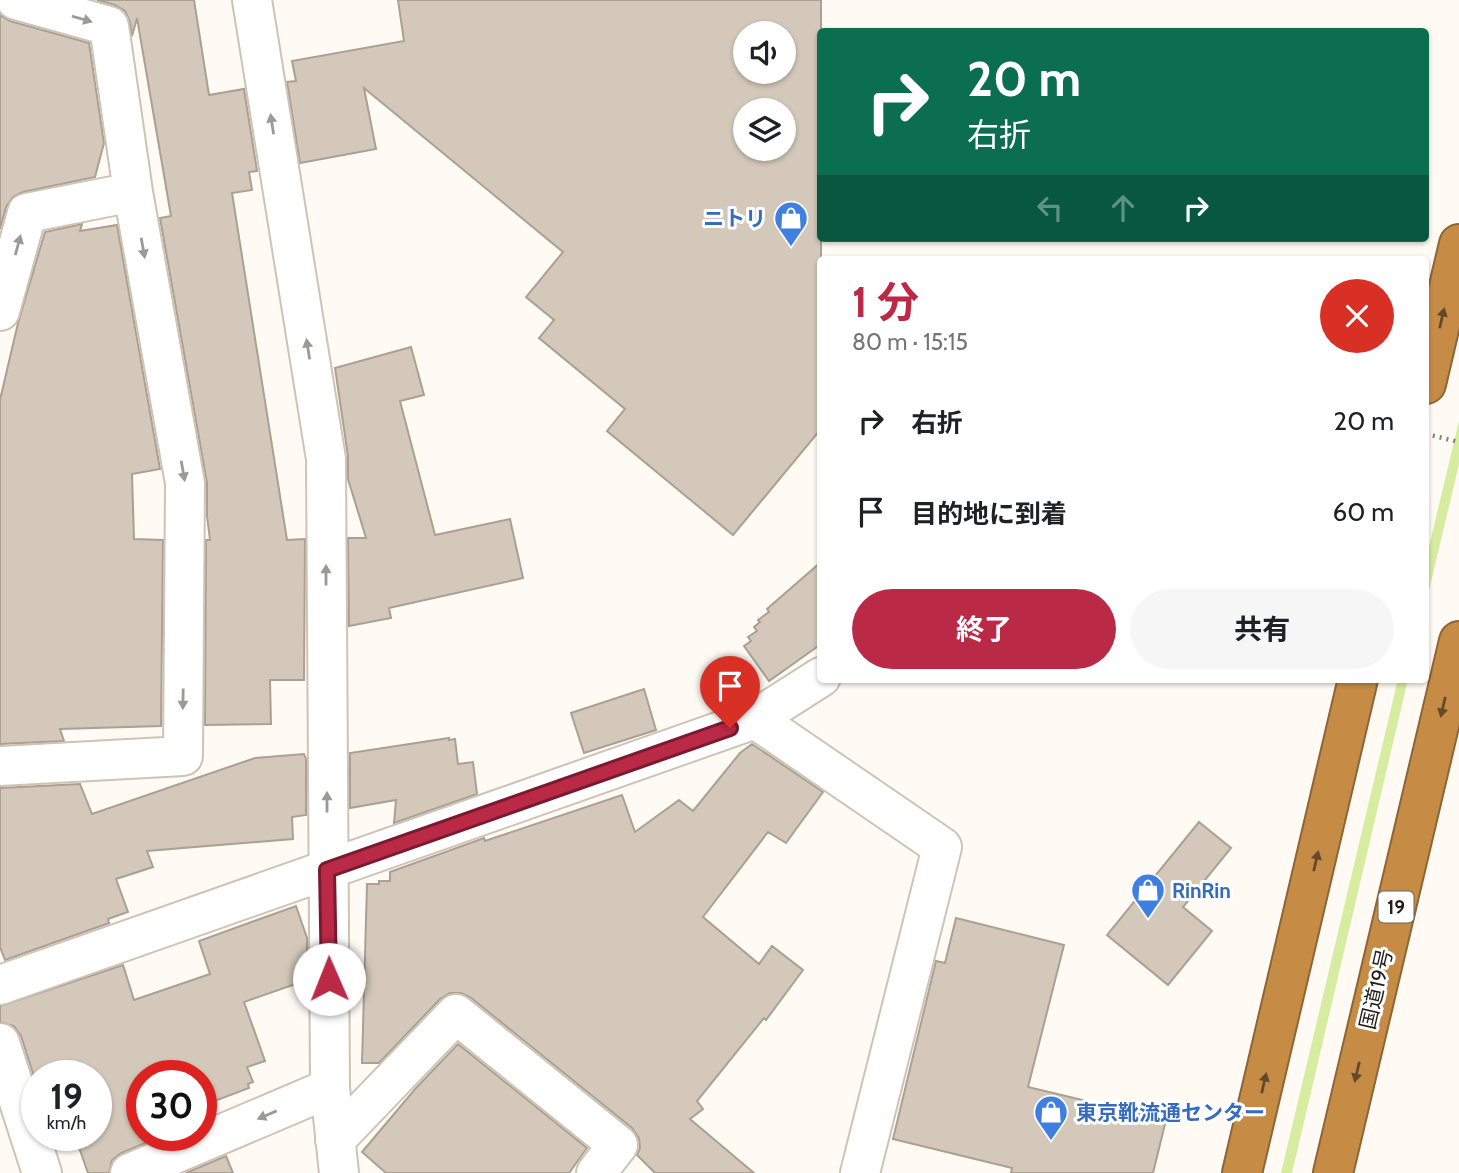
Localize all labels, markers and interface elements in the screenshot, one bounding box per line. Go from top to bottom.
one-way arrow [72,14,93,24]
map controls [733,21,796,161]
button: sound [733,21,796,84]
text: 20 m [967,49,1081,108]
icon: right [852,56,943,147]
button: layers [733,98,796,161]
one-way arrow [266,113,277,135]
text: 右折 [967,115,1031,154]
icon: left [1031,189,1069,227]
icon: ahead [1104,189,1142,227]
icon: right [1177,189,1215,227]
shop icon: ニトリ [772,199,810,248]
place label: ニトリ [703,206,766,231]
one-way arrow [13,234,24,256]
one-way arrow [138,237,149,259]
text: 1 分 [852,276,919,328]
button: close [1320,279,1394,353]
one-way arrow [1436,307,1447,329]
text: 80 m · 15:15 [852,328,968,356]
one-way arrow [302,337,313,359]
icon: right [852,402,890,440]
text: 20 m [1334,405,1394,437]
text: 右折 [911,407,963,439]
one-way arrow [178,461,189,483]
icon: arrive [852,493,890,531]
text: 60 m [1332,496,1394,528]
text: 目的地に到着 [911,498,1067,530]
one-way arrow [320,563,332,585]
button: 終了 [852,589,1116,669]
button: 共有 [1130,589,1394,669]
pin [700,656,760,728]
icon: arrive [711,667,749,705]
one-way arrow [177,688,189,710]
one-way arrow [1437,696,1448,718]
one-way arrow [321,791,333,813]
one-way arrow [1311,850,1322,872]
shop icon: RinRin [1129,871,1167,920]
place label: RinRin [1172,878,1231,903]
road number: 19 [1378,892,1414,923]
position arrow [292,942,366,1016]
street label: 国道19号 [1355,946,1397,1032]
speed limit sign: 30 [126,1060,217,1151]
one-way arrow [1351,1061,1362,1083]
one-way arrow [1259,1072,1270,1094]
text: 19 [50,1075,83,1118]
shop icon: 東京靴流通センター [1032,1093,1070,1142]
place label: 東京靴流通センター [1076,1100,1265,1125]
one-way arrow [257,1109,277,1121]
text: km/h [47,1112,86,1134]

